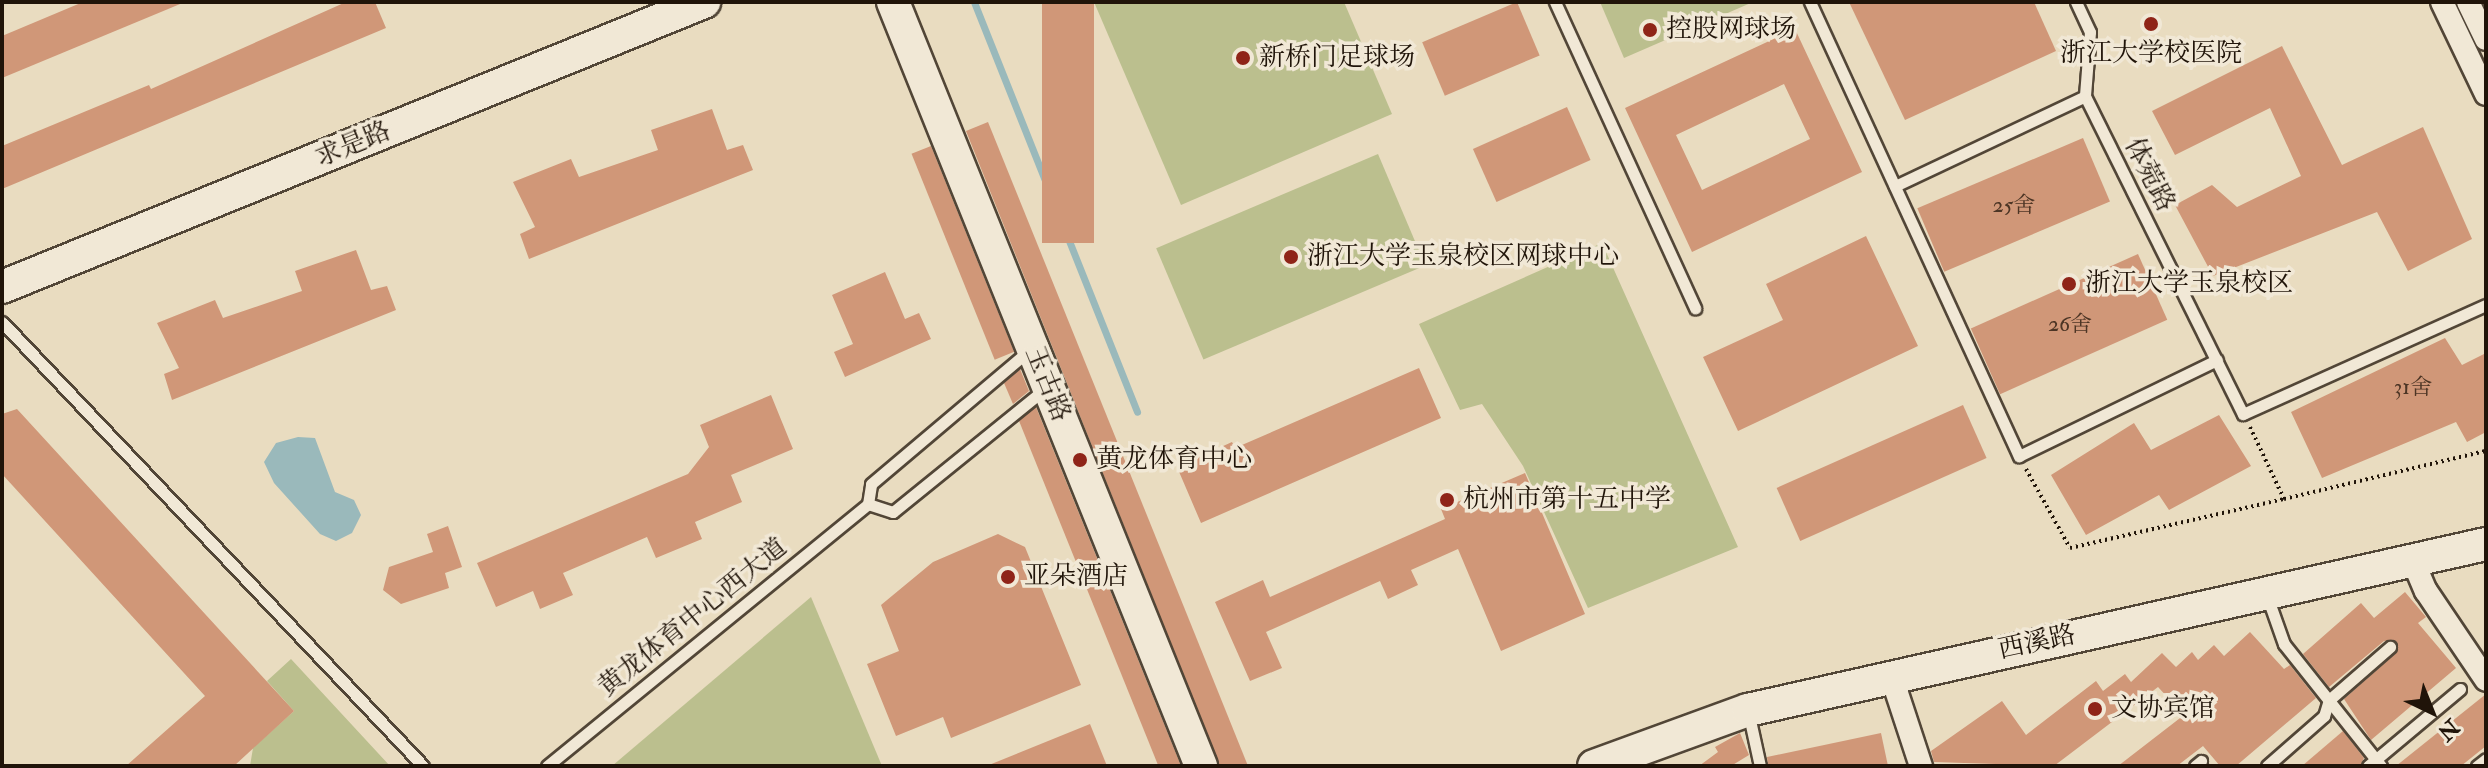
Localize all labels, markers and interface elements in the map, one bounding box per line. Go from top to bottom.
marker: 浙江大学校医院 [2140,13,2162,35]
place label: 控股网球场 [1666,14,1796,46]
marker: 控股网球场 [1641,21,1659,39]
place label: 浙江大学校医院 [2060,38,2242,70]
place label: 新桥门足球场 [1259,42,1415,74]
marker: 新桥门足球场 [1234,49,1252,67]
street label: 求是路 [311,116,395,174]
street label: 体菀路 [2117,133,2181,217]
house number: 25舍 [1993,193,2035,219]
place label: 浙江大学玉泉校区网球中心 [1307,241,1619,273]
marker: 浙江大学玉泉校区网球中心 [1282,248,1300,266]
place label: 浙江大学玉泉校区 [2085,268,2293,300]
marker: 浙江大学玉泉校区 [2060,275,2078,293]
house number: 26舍 [2048,312,2092,338]
street label: 玉古路 [1018,342,1076,426]
house number: 31舍 [2394,375,2432,401]
place label: 黄龙体育中心 [1096,444,1252,476]
marker: 黄龙体育中心 [1071,451,1089,469]
place label: 杭州市第十五中学 [1463,484,1671,516]
marker: 杭州市第十五中学 [1438,491,1456,509]
street label: 黄龙体育中心西大道 [592,532,794,704]
place label: 亚朵酒店 [1024,561,1128,593]
marker: 亚朵酒店 [999,568,1017,586]
street label: 西溪路 [1996,620,2078,666]
north arrow [2392,672,2472,752]
place label: 文协宾馆 [2111,693,2215,725]
marker: 文协宾馆 [2086,700,2104,718]
text: N [2432,713,2465,747]

